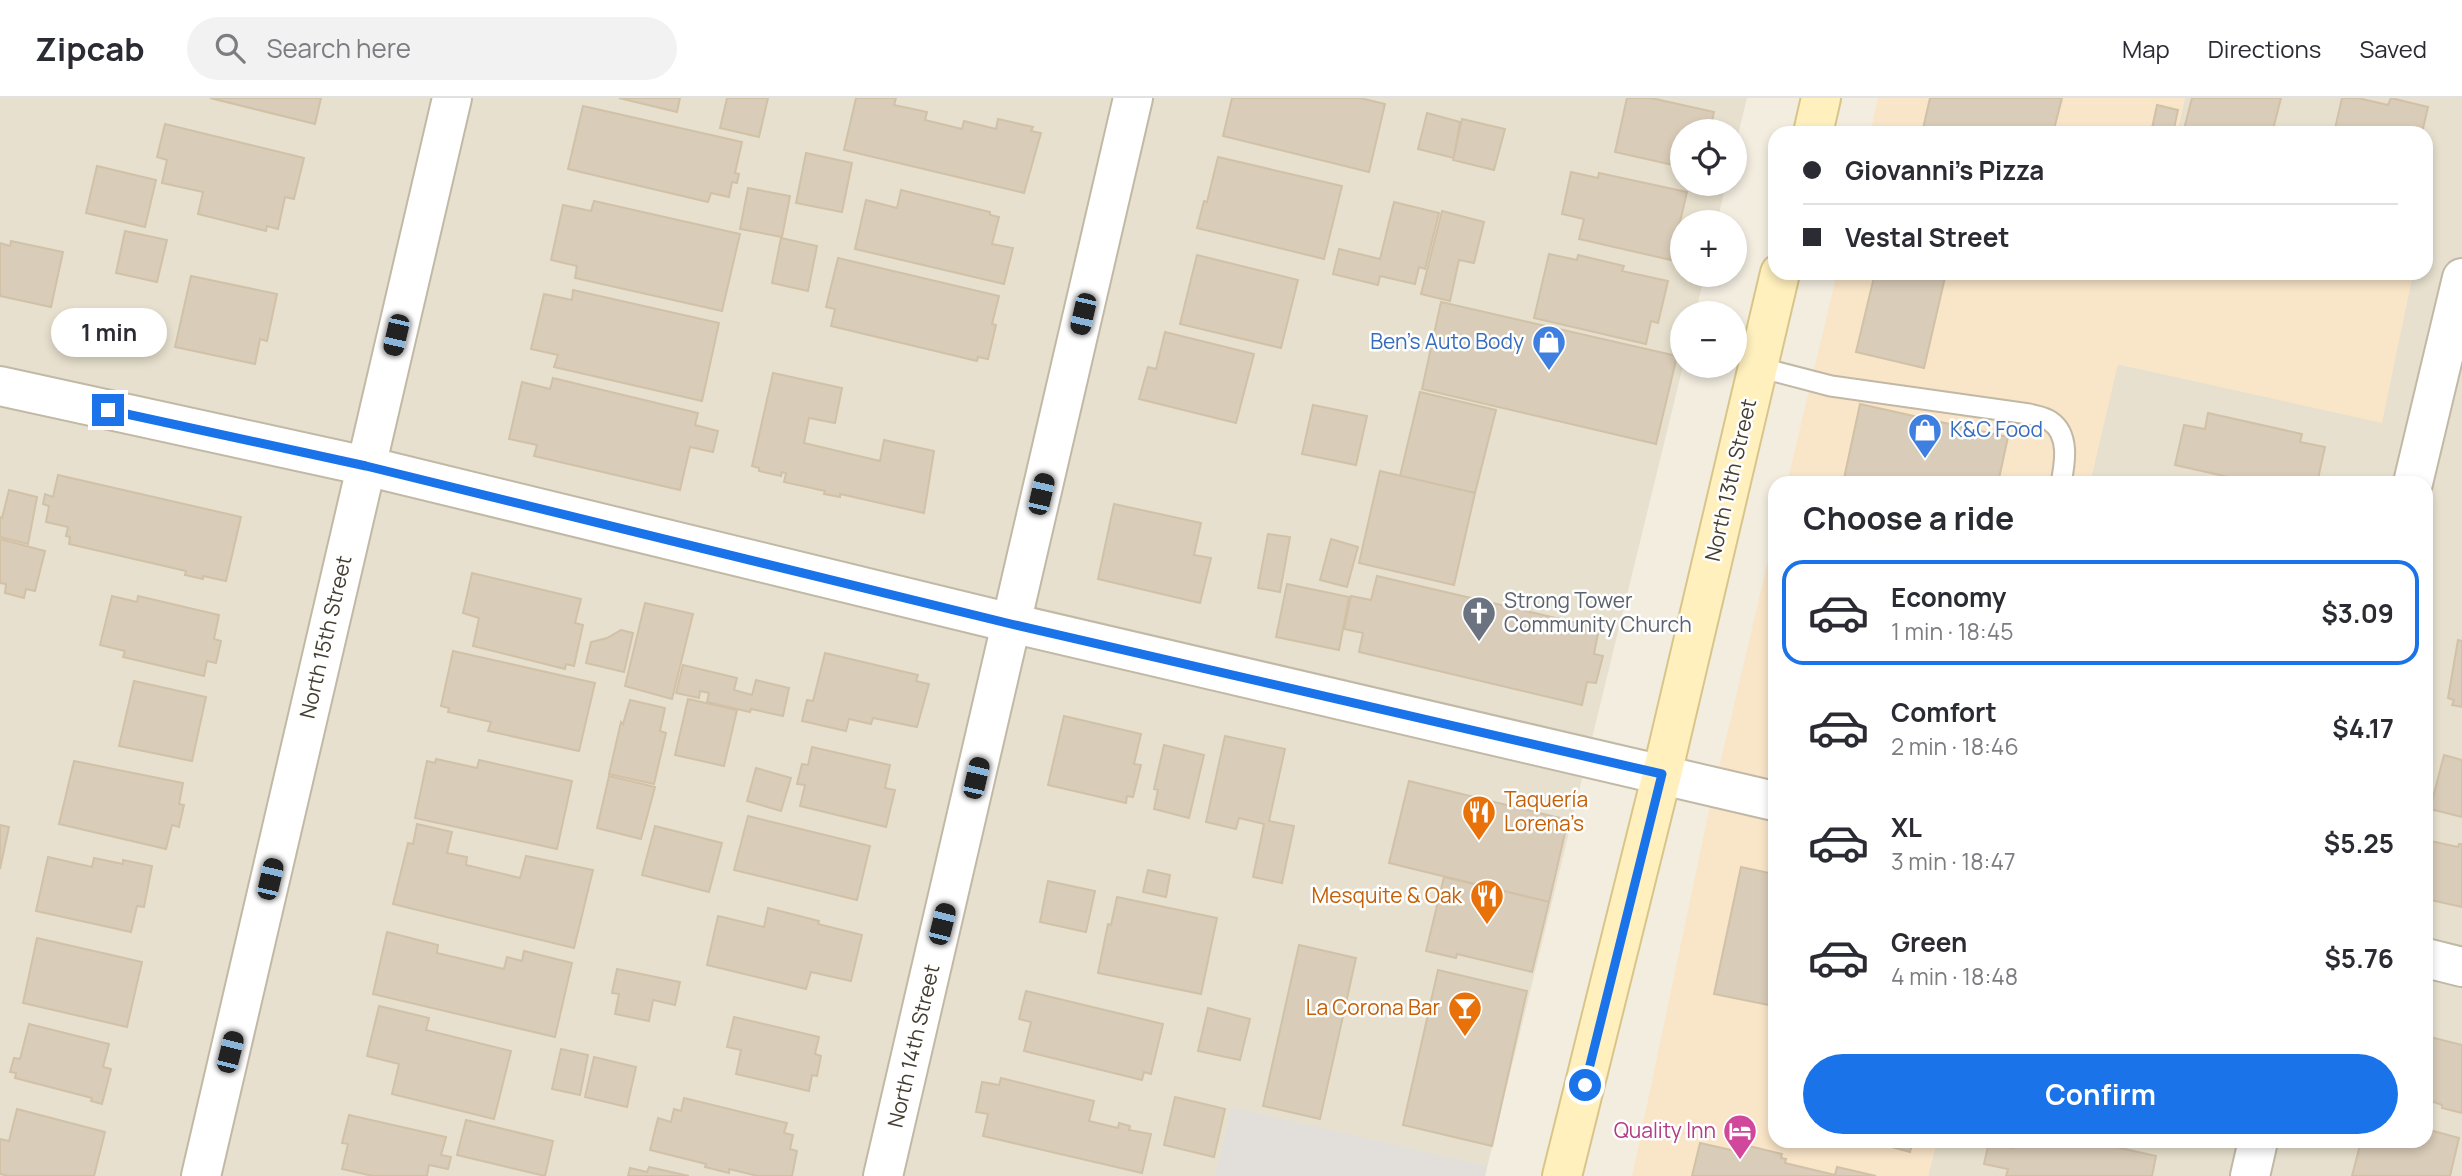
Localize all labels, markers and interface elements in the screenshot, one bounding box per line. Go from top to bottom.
search box [187,17,677,80]
text: Zipcab [35,26,145,71]
icon: search [211,29,249,67]
text: Search here [267,30,411,66]
text: Map [2122,32,2170,65]
text: Directions [2208,32,2321,65]
text: Saved [2359,32,2427,65]
map controls [1670,119,1747,378]
button: locate [1670,119,1747,196]
text: Giovanni’s Pizza [1845,152,2044,188]
button: + [1670,210,1747,287]
text: Vestal Street [1845,219,2010,255]
car [1069,291,1098,337]
button: − [1670,301,1747,378]
callout: 1 min [50,308,166,358]
car [382,312,411,358]
text: 1 min [81,316,137,348]
shop icon: Ben’s Auto Body [1530,323,1568,372]
place label: Ben’s Auto Body [1370,327,1524,355]
route end [92,394,124,426]
street label: North 13th Street [1698,396,1762,564]
shop icon: K&C Food [1906,411,1944,460]
place label: K&C Food [1950,415,2043,443]
car [1027,471,1056,517]
text: Choose a ride [1803,496,2014,540]
street label: North 15th Street [293,552,357,721]
text: Economy [1891,579,2006,615]
icon: car [1807,581,1870,644]
place label: Strong Tower Community Church [1504,586,1692,638]
church icon: Strong Tower Community Church [1460,594,1498,643]
text: $3.09 [2321,595,2394,631]
text: 1 min · 18:45 [1891,615,2014,647]
text: Comfort [1891,694,1997,730]
icon: car [1807,696,1870,759]
text: $4.17 [2332,710,2394,746]
text: 2 min · 18:46 [1891,730,2019,762]
car [962,755,991,801]
place label: Taquería Lorena’s [1504,785,1588,837]
restaurant icon: Taquería Lorena’s [1460,793,1498,842]
text: XL [1891,809,1922,845]
icon: car [1807,811,1870,874]
text: $5.25 [2324,825,2394,861]
text: 3 min · 18:47 [1891,845,2016,877]
car [256,856,285,902]
restaurant icon: Mesquite & Oak [1468,877,1506,926]
place label: Mesquite & Oak [1312,881,1463,909]
car [927,901,958,947]
text: Green [1891,924,1967,960]
icon: car [1807,926,1870,989]
text: $5.76 [2325,940,2394,976]
text: 4 min · 18:48 [1891,960,2018,992]
street label: North 14th Street [881,961,945,1130]
bar icon: La Corona Bar [1446,989,1484,1038]
place label: La Corona Bar [1306,993,1440,1021]
car [215,1029,246,1075]
button: Confirm [1803,1054,2398,1134]
route start [1569,1069,1601,1101]
hotel icon: Quality Inn [1721,1112,1759,1161]
place label: Quality Inn [1614,1116,1716,1144]

